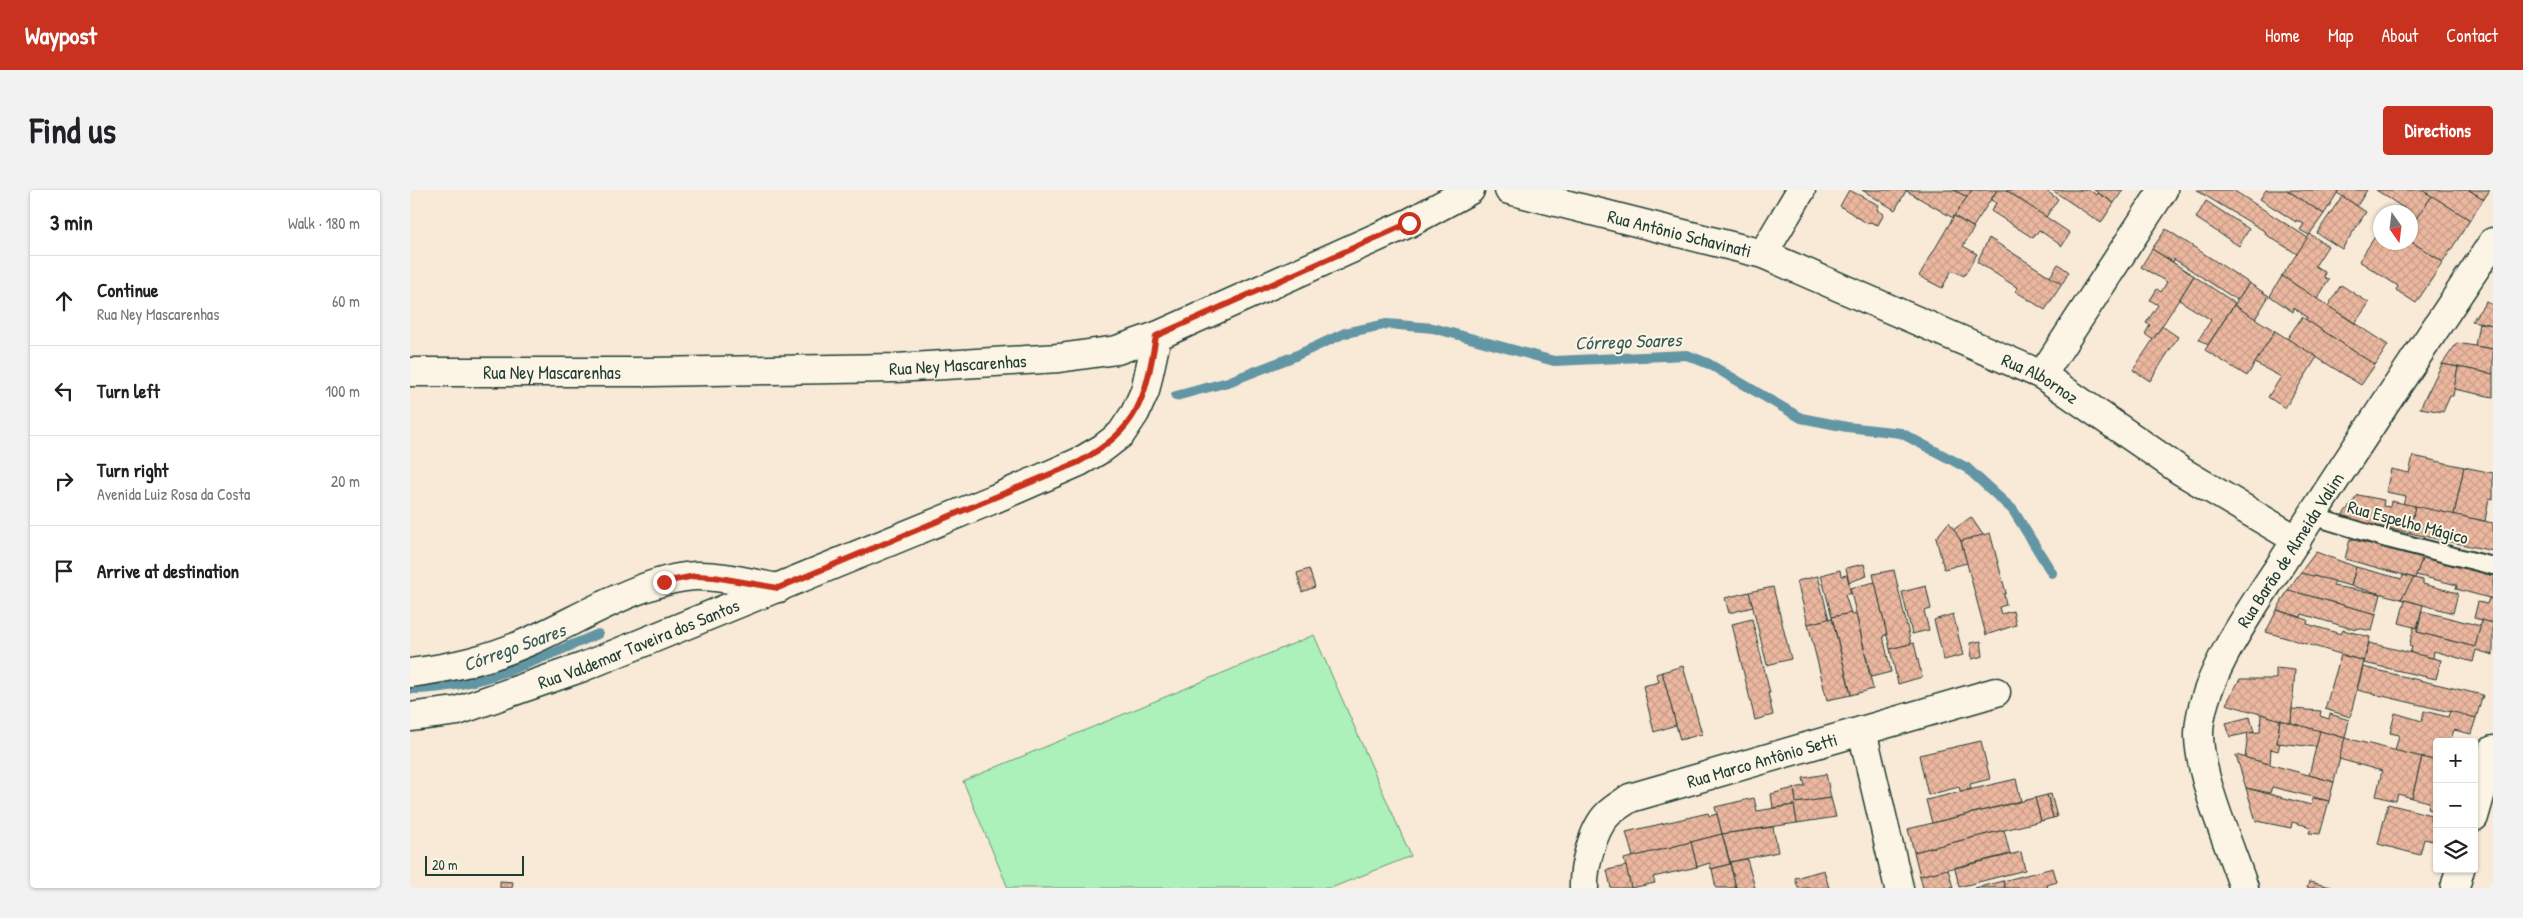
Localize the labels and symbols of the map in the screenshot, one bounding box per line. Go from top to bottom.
street label: Rua Antônio Schavinati [1605,203,1754,263]
north arrow [2373,205,2418,250]
route start [1398,212,1421,235]
water label: Córrego Soares [1574,326,1683,356]
street label: Rua Albornoz [1998,347,2084,410]
street label: Rua Ney Mascarenhas [889,348,1027,381]
street label: Rua Ney Mascarenhas [483,360,621,385]
street label: Rua Barão de Almeida Valim [2231,467,2349,632]
street label: Rua Espelho Mágico [2345,494,2471,550]
route end [653,571,676,594]
street label: Rua Valdemar Taveira dos Santos [534,592,743,694]
water label: Córrego Soares [459,616,570,677]
street label: Rua Marco Antônio Setti [1684,726,1840,793]
scale bar [425,853,524,876]

